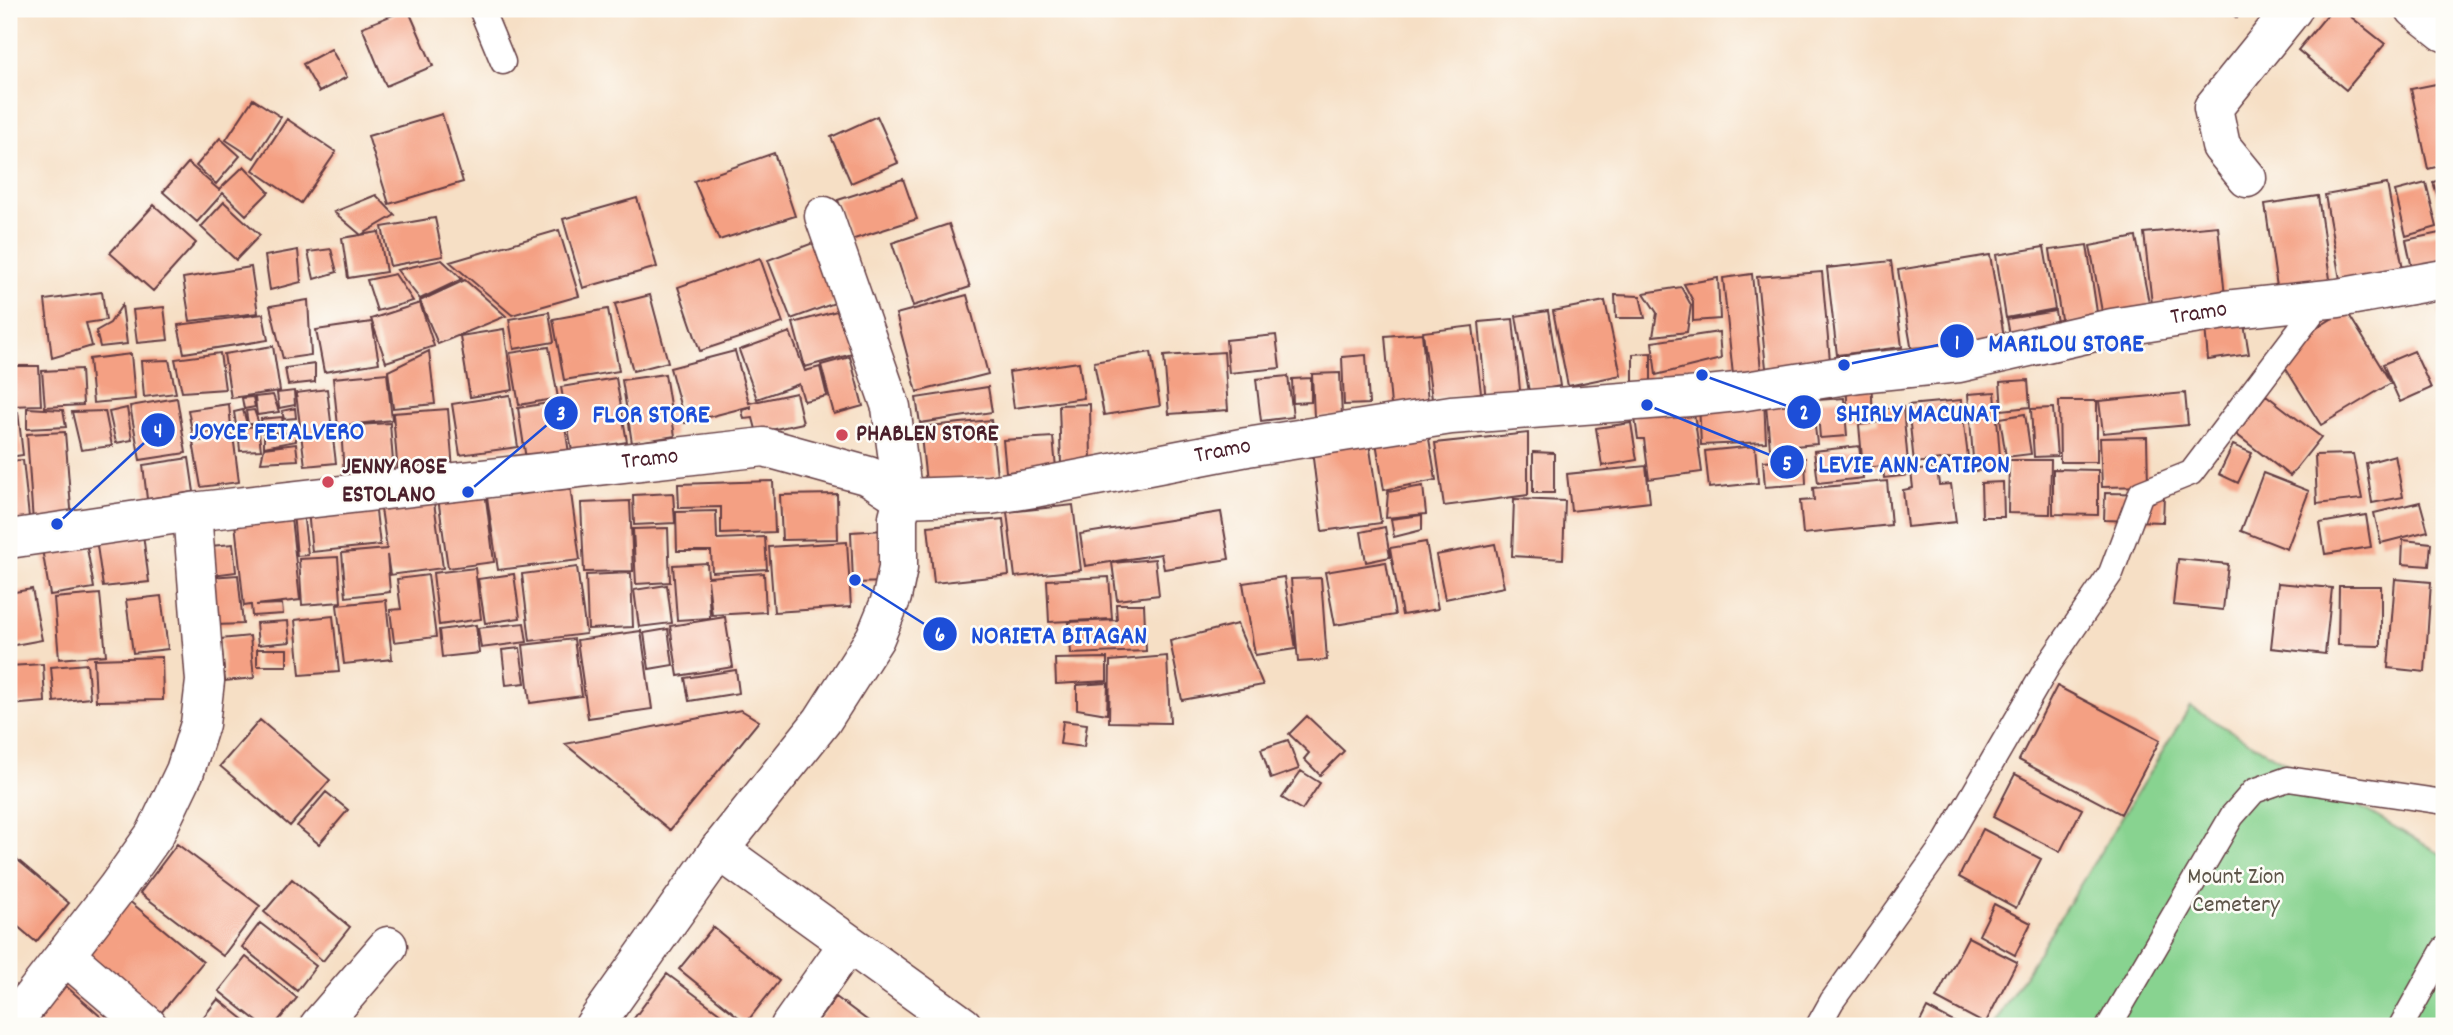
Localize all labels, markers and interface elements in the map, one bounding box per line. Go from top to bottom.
street label: Tramo [2168,293,2230,335]
callout: MARILOU STORE [1939,318,2158,365]
text: MARILOU STORE [1988,327,2144,364]
text: 1 [1955,330,1959,360]
callout: SHIRLY MACUNAT [1787,388,2014,435]
callout: FLOR STORE [544,389,724,436]
text: SHIRLY MACUNAT [1836,397,2001,434]
text: FLOR STORE [592,398,710,435]
text: 2 [1799,400,1809,430]
text: 3 [556,401,566,431]
callout: JOYCE FETALVERO [140,406,378,453]
text: JOYCE FETALVERO [189,415,365,452]
text: 4 [154,418,162,448]
place label: PHABLEN STORE [856,418,999,452]
marker: PHABLEN STORE [834,427,850,443]
street label: Tramo [1192,430,1254,474]
callout: LEVIE ANN CATIPON [1769,439,2024,486]
street label: Tramo [620,440,680,480]
text: LEVIE ANN CATIPON [1818,448,2010,485]
place label: JENNY ROSE ESTOLANO [342,451,448,513]
text: 5 [1782,451,1792,481]
marker: JENNY ROSE ESTOLANO [320,474,336,490]
callout: NORIETA BITAGAN [922,610,1161,657]
text: NORIETA BITAGAN [971,619,1147,656]
text: 6 [935,622,945,652]
park label: Mount Zion Cemetery [2187,861,2285,923]

